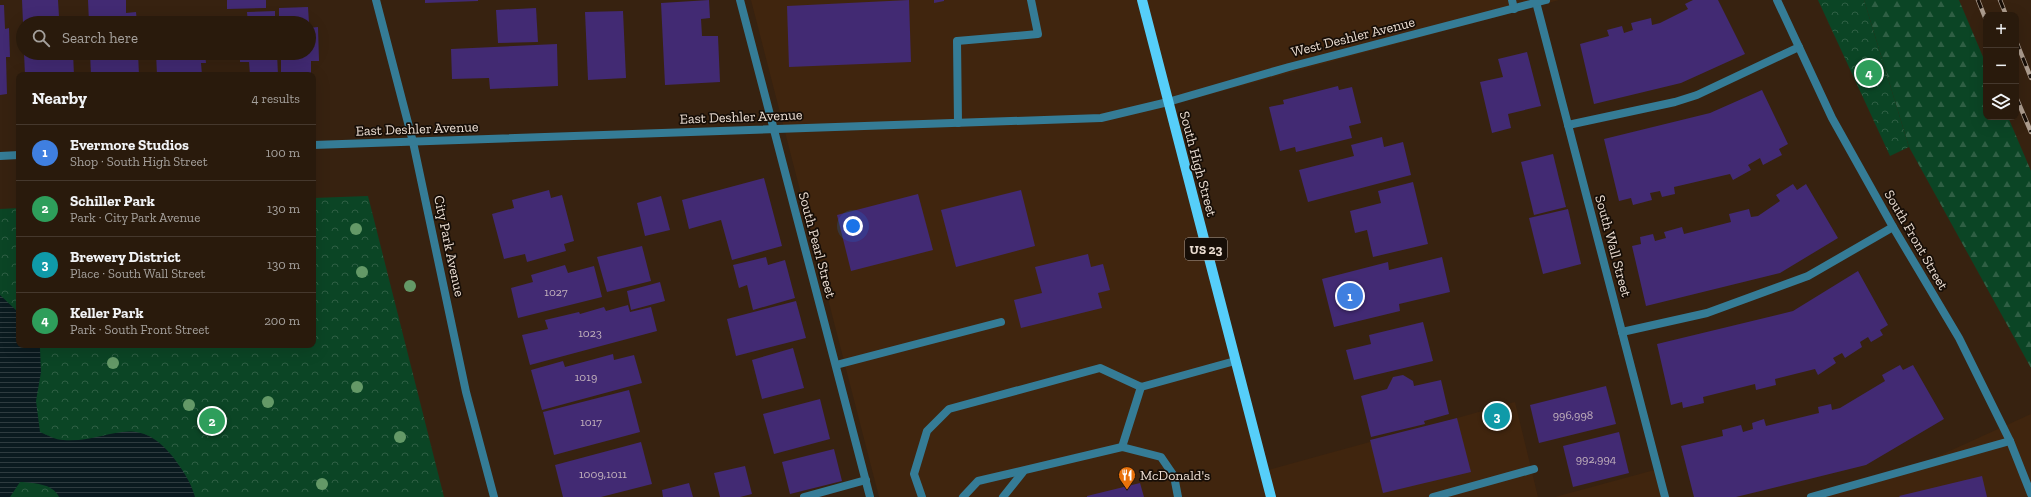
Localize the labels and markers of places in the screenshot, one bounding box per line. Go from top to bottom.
pin: 4 [1856,58,1882,88]
pin: 1 [1337,281,1363,311]
pin: 3 [1484,401,1510,431]
pin: 2 [199,406,225,436]
restaurant icon: McDonald's [1117,465,1137,490]
place label: McDonald's [1140,467,1210,484]

